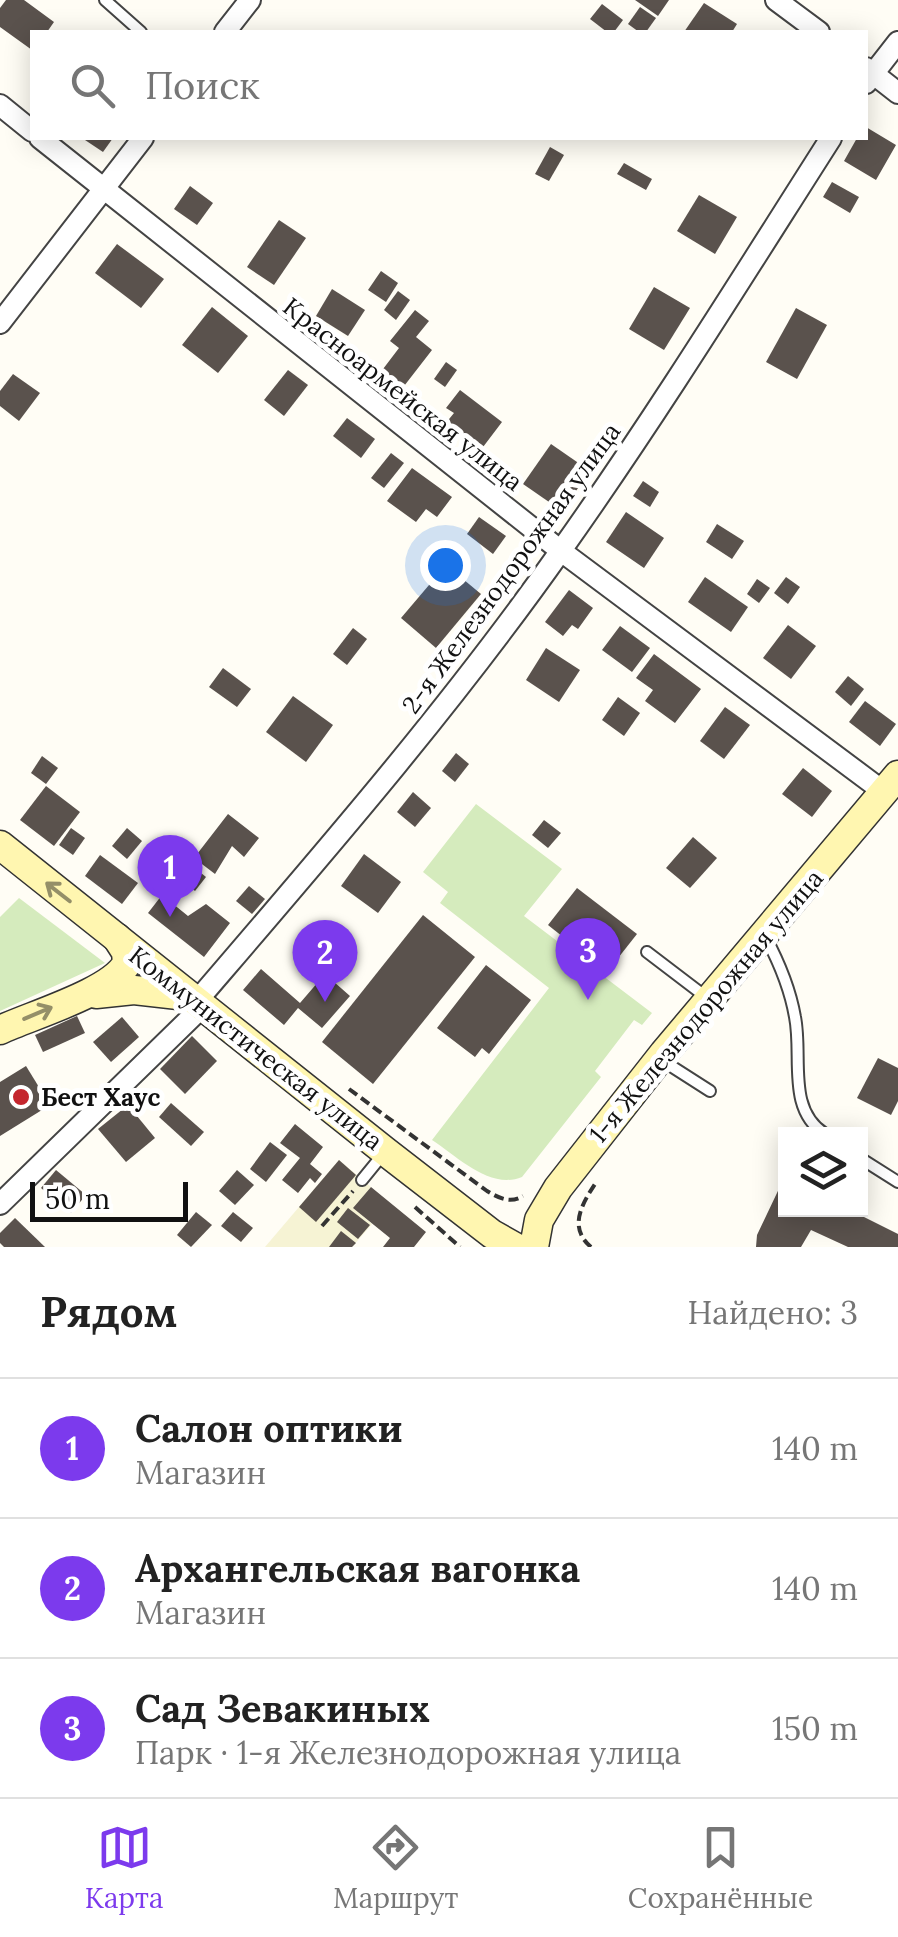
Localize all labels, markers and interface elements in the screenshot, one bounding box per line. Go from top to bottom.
search box [30,30,868,140]
icon: search [65,58,120,113]
text: Поиск [145,61,260,109]
street label: Красноармейская улица [277,290,529,498]
street label: 2-я Железнодорожная улица [395,416,627,720]
your location [420,540,471,591]
pin: 1 [138,834,202,917]
street label: 1-я Железнодорожная улица [582,863,830,1149]
one-way arrow [46,881,72,903]
pin: 3 [556,918,620,1000]
pin: 2 [292,920,358,1002]
street label: Коммунистическая улица [123,939,389,1157]
one-way arrow [22,1003,53,1021]
place label: Бест Хаус [41,1081,160,1113]
marker: Бест Хаус [10,1086,32,1108]
map controls [778,1127,868,1217]
button: layers [778,1127,868,1217]
scale bar [30,1177,188,1222]
text: 50 m [45,1181,110,1217]
text: Рядом [40,1285,177,1339]
text: Найдено: 3 [688,1292,858,1333]
text: Салон оптики [135,1404,402,1452]
text: 1 [66,1428,79,1469]
text: 140 m [772,1428,858,1469]
text: Магазин [135,1452,266,1493]
text: Архангельская вагонка [135,1544,580,1592]
text: 2 [64,1568,81,1609]
text: 140 m [772,1568,858,1609]
text: Магазин [135,1592,266,1633]
text: Сад Зевакиных [135,1684,430,1732]
text: 3 [64,1708,81,1749]
text: 150 m [772,1708,858,1749]
text: Парк · 1-я Железнодорожная улица [135,1732,681,1773]
tab: Карта [85,1820,163,1916]
tab: Маршрут [333,1820,458,1916]
tab: Сохранённые [628,1820,813,1916]

